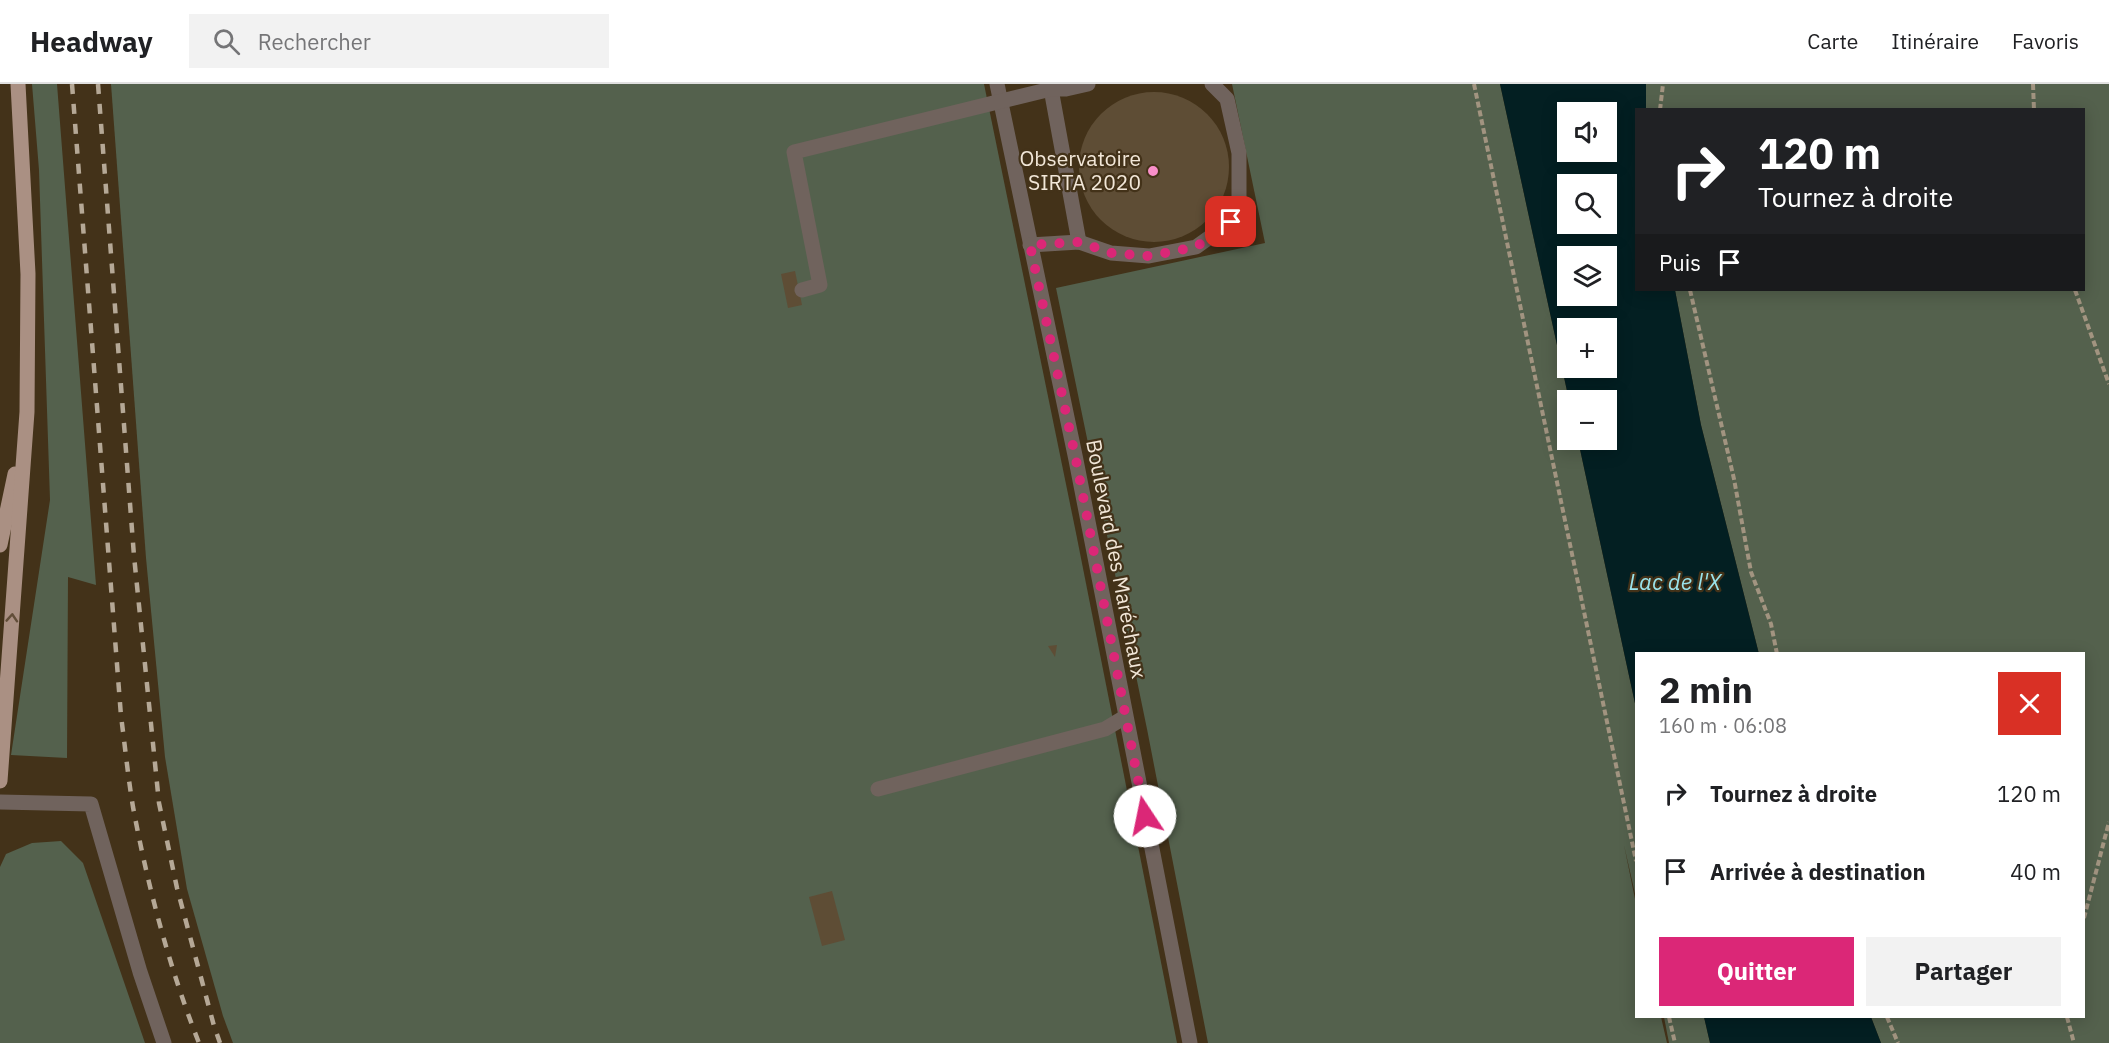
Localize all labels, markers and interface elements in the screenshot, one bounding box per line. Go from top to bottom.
search box [189,14,609,68]
text: Headway [30,23,153,60]
icon: search [210,25,243,58]
text: Rechercher [258,27,371,56]
text: Carte [1807,27,1858,55]
text: Itinéraire [1891,27,1979,55]
text: Favoris [2012,27,2079,55]
map controls [1557,102,1617,450]
button: sound [1557,102,1617,162]
text: 120 m [1758,126,1881,181]
icon: right [1659,132,1737,210]
place label: Observatoire SIRTA 2020 [1019,144,1141,196]
marker: Observatoire SIRTA 2020 [1146,164,1160,178]
button: search [1557,174,1617,234]
text: Tournez à droite [1758,179,1953,214]
pin [1205,196,1256,247]
icon: arrive [1214,205,1247,238]
button: layers [1557,246,1617,306]
icon: arrive [1713,246,1746,279]
text: Puis [1659,248,1701,277]
button: + [1557,318,1617,378]
button: − [1557,390,1617,450]
street label: Boulevard des Maréchaux [1080,437,1154,681]
water label: Lac de l'X [1629,567,1723,596]
one-way arrow [5,613,18,623]
text: 2 min [1659,666,1753,713]
button: close [1998,672,2061,735]
text: 160 m · 06:08 [1659,712,1787,739]
icon: right [1659,777,1692,810]
text: Tournez à droite [1710,779,1877,808]
text: 120 m [1997,779,2061,808]
position arrow [1113,784,1177,848]
icon: arrive [1659,855,1692,888]
text: Arrivée à destination [1710,857,1926,886]
text: 40 m [2010,857,2061,886]
button: Quitter [1659,937,1854,1006]
button: Partager [1866,937,2061,1006]

